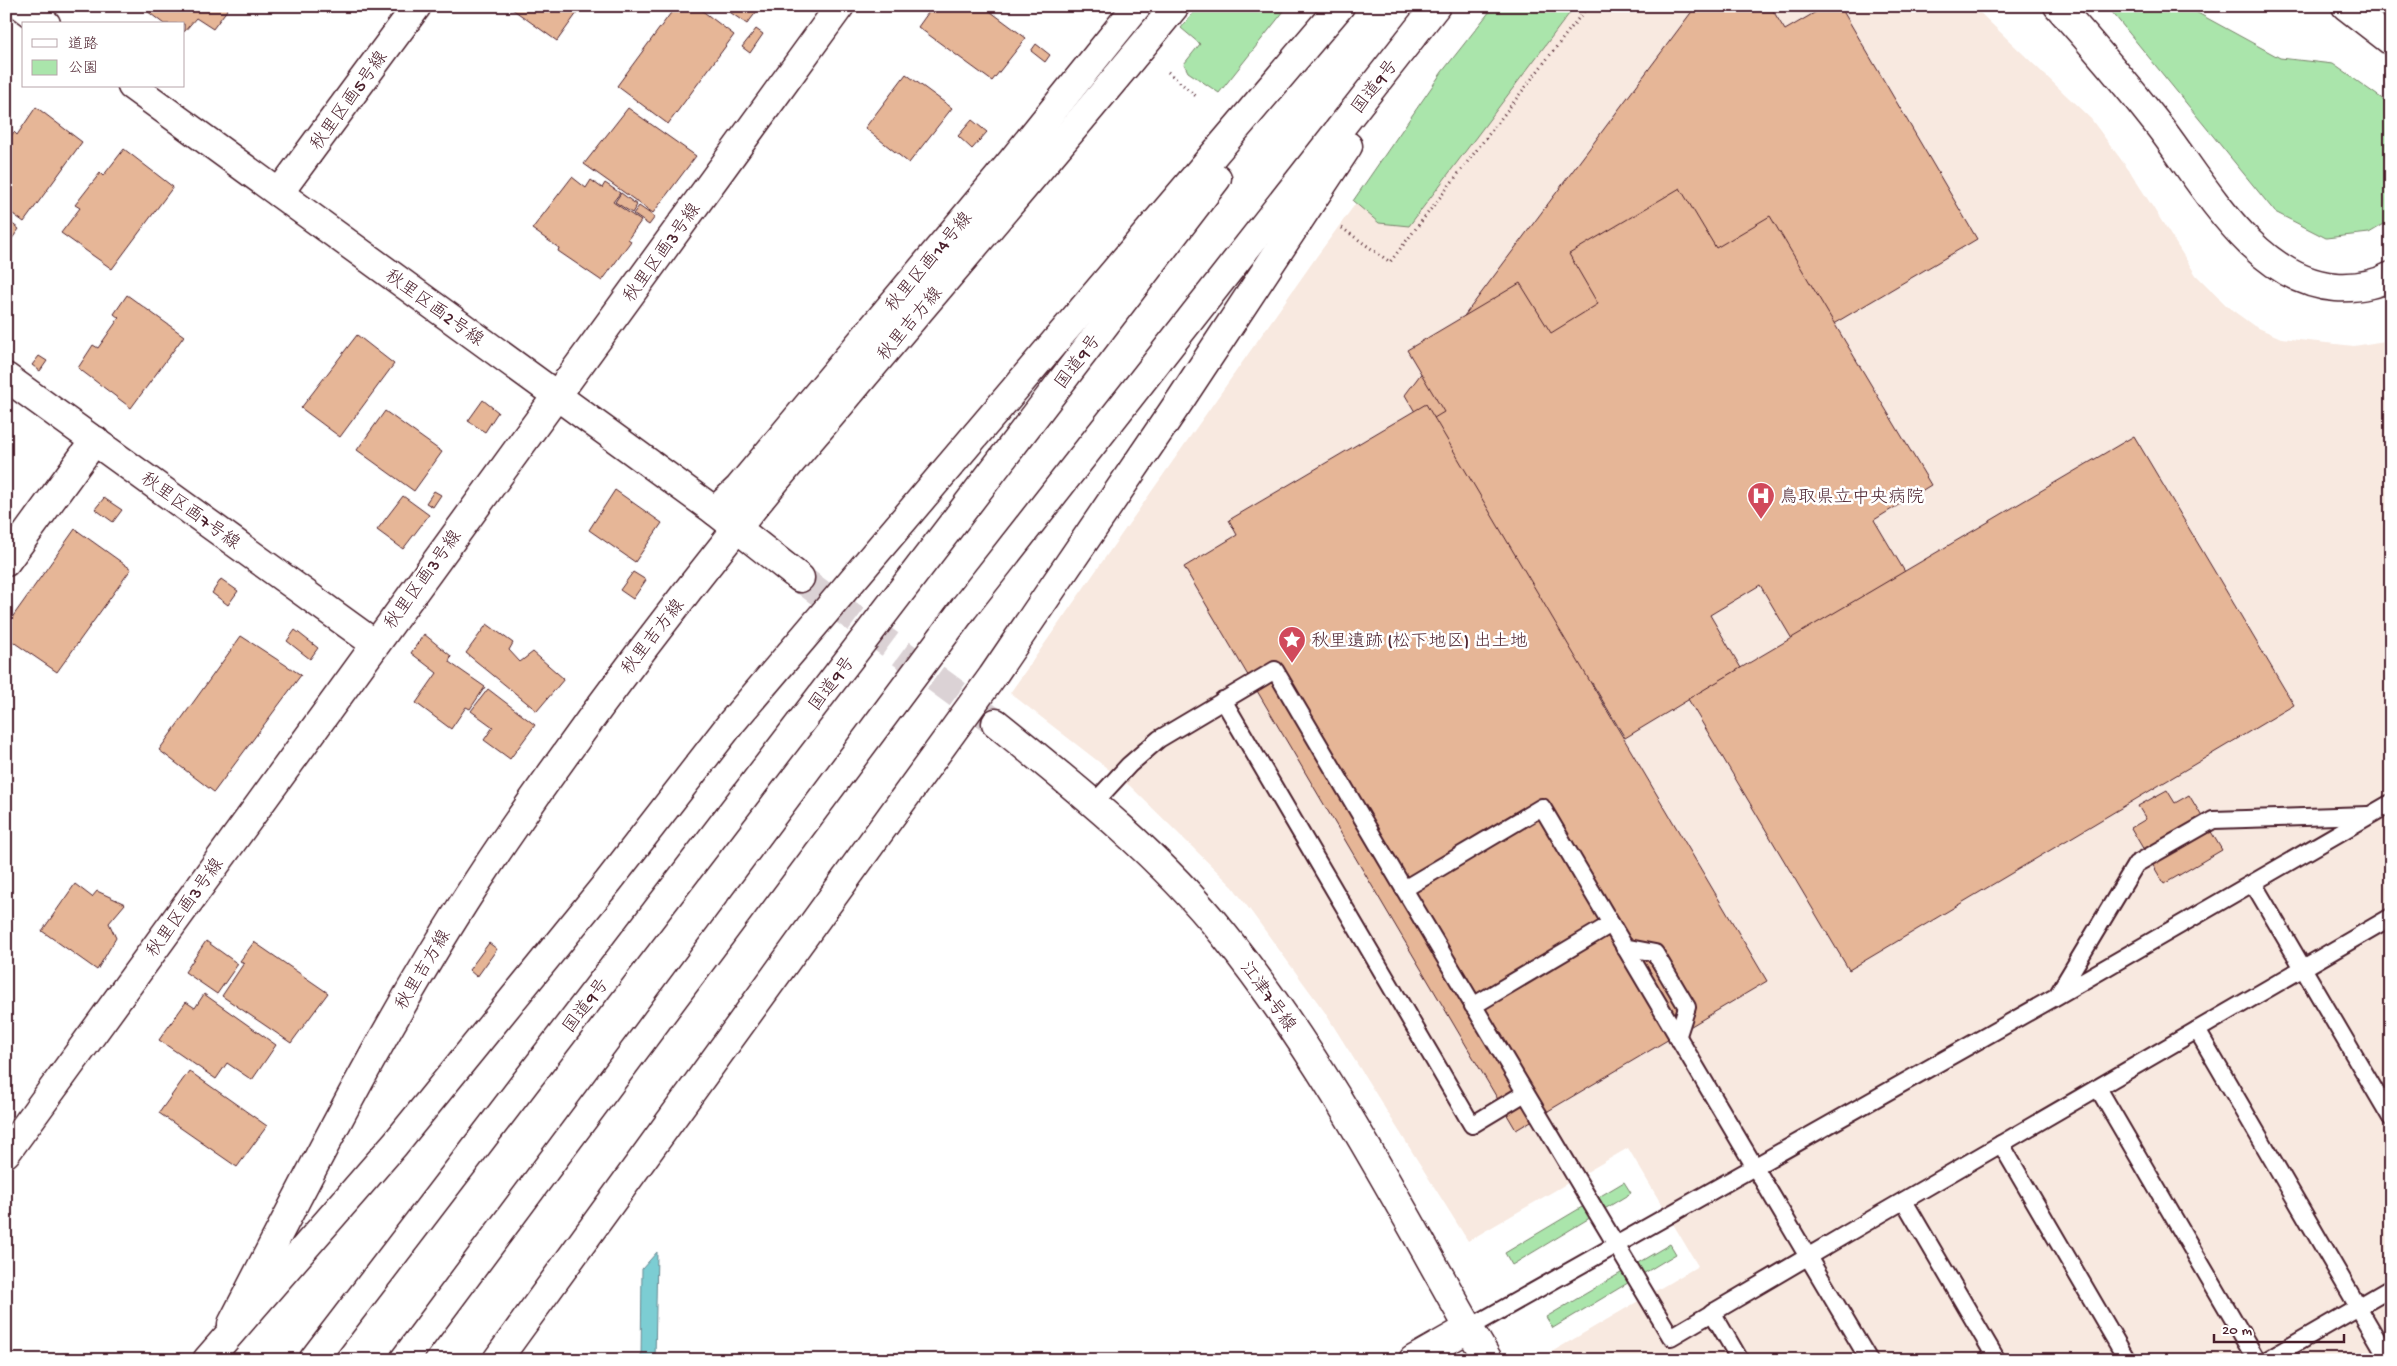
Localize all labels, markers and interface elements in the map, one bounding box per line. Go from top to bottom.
legend [22,22,185,88]
text: 道路 [68,36,98,54]
street label: 秋里区画5号線 [306,47,393,155]
street label: 国道9号 [1348,56,1404,119]
text: 公園 [68,60,98,78]
street label: 秋里区画3号線 [619,199,706,307]
street label: 秋里区画14号線 [881,208,978,317]
street label: 秋里区画2号線 [380,265,488,352]
street label: 秋里吉方線 [873,283,948,366]
street label: 国道9号 [1051,330,1106,394]
street label: 秋里区画7号線 [136,468,244,555]
hospital icon: 鳥取県立中央病院 [1746,481,1776,520]
place label: 鳥取県立中央病院 [1780,487,1924,509]
street label: 秋里区画3号線 [380,526,467,634]
street label: 秋里吉方線 [617,595,690,679]
place icon: 秋里遺跡 (松下地区) 出土地 [1277,625,1307,664]
place label: 秋里遺跡 (松下地区) 出土地 [1311,631,1528,653]
street label: 国道9号 [805,652,860,716]
street label: 秋里区画3号線 [142,854,229,962]
street label: 秋里吉方線 [391,926,456,1014]
street label: 江津7号線 [1235,958,1300,1037]
street label: 国道9号 [559,974,614,1038]
scale bar [2214,1311,2344,1343]
text: 20 m [2222,1322,2252,1340]

